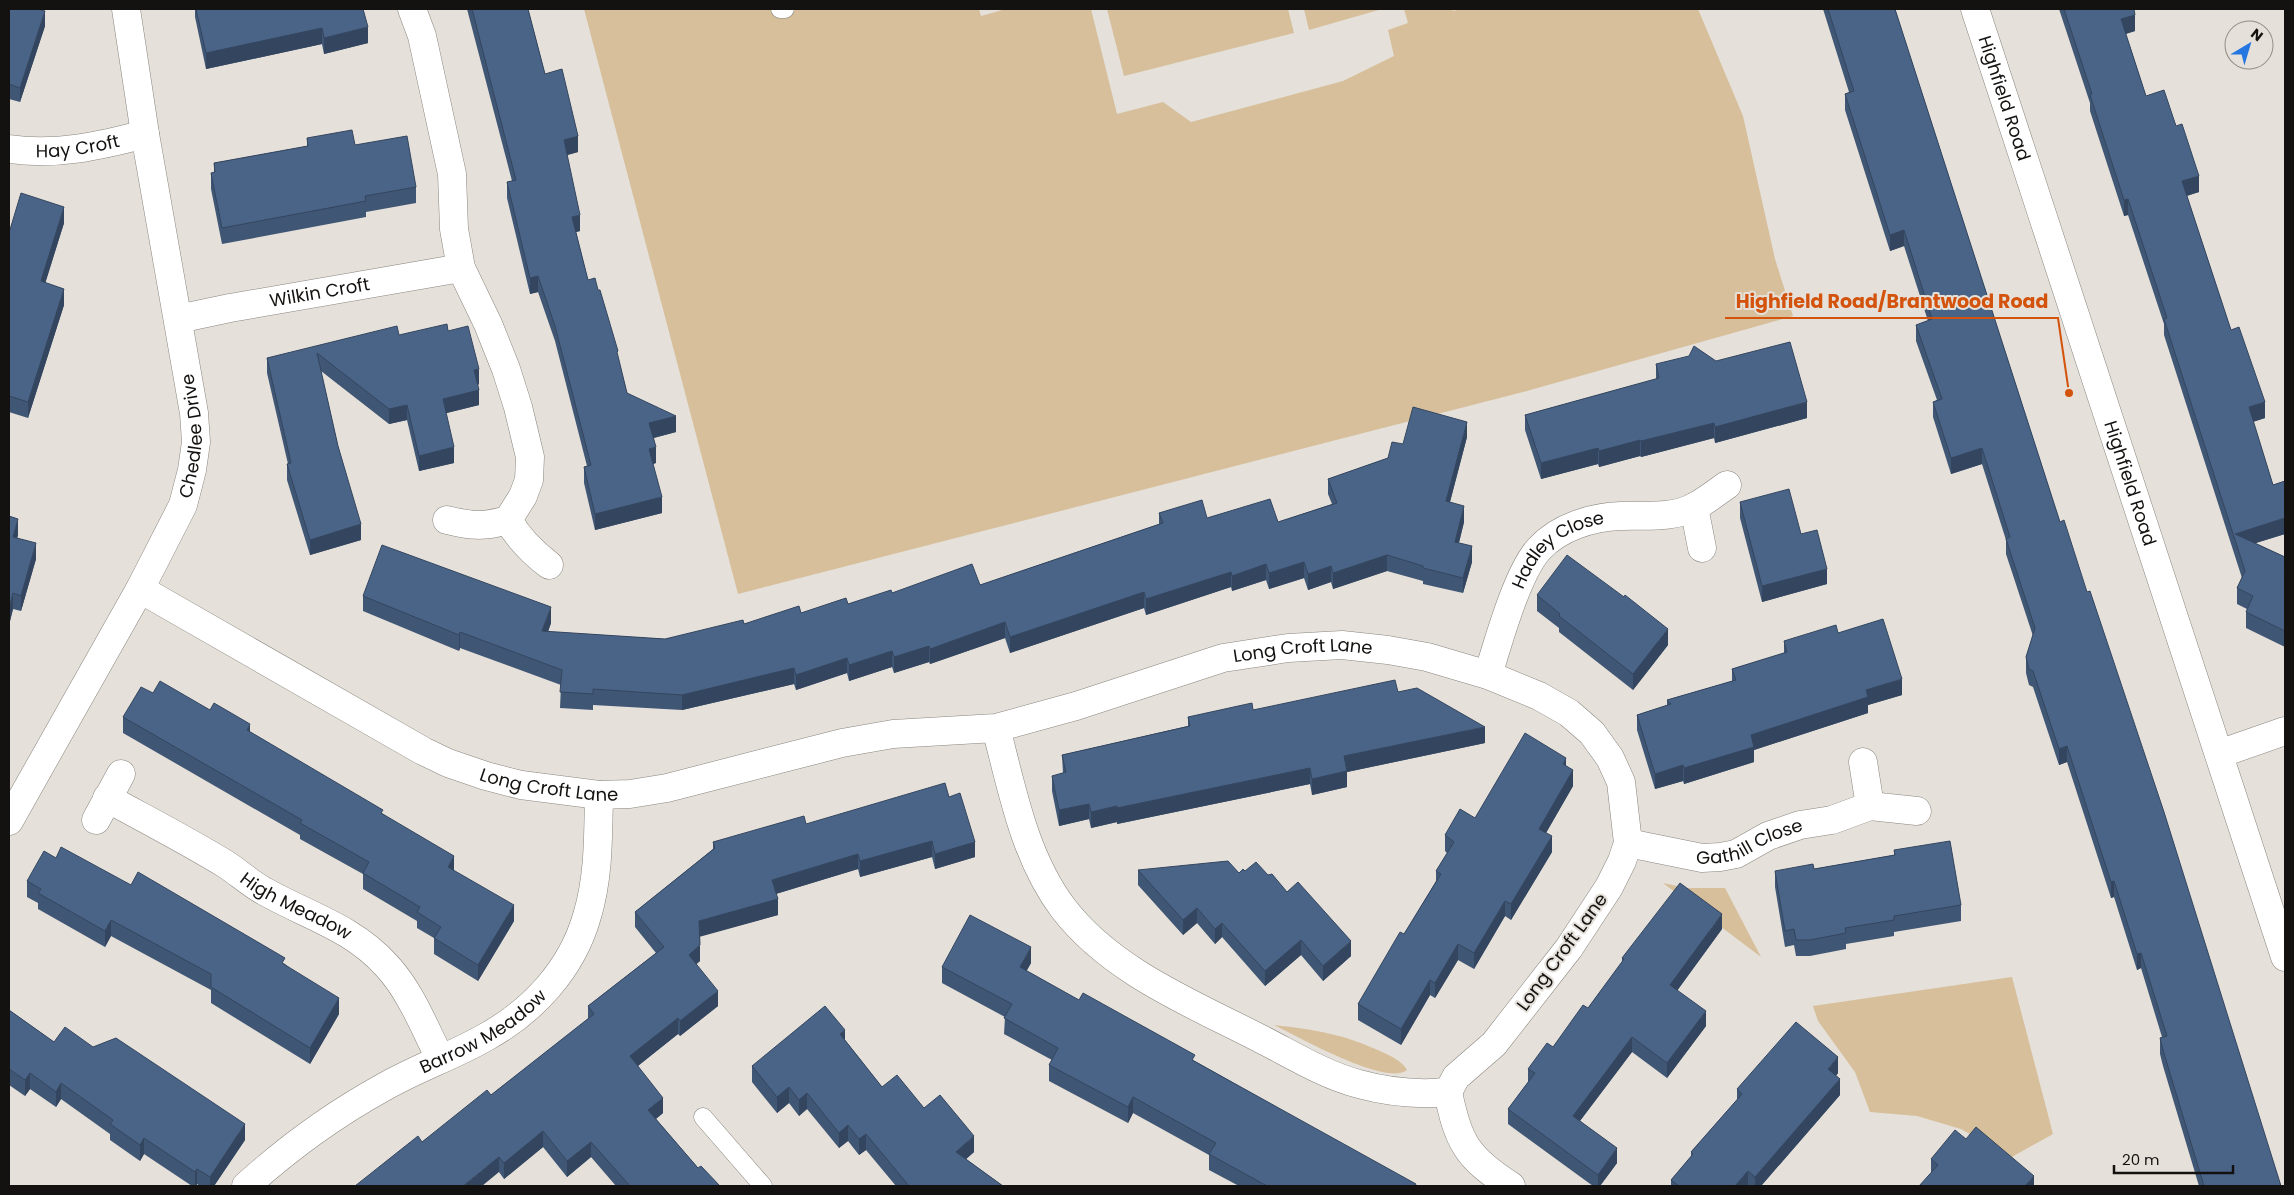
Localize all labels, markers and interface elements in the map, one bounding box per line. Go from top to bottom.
north arrow [2224,20,2274,70]
text: N [2247,24,2267,46]
street label: Highfield Road [1973,32,2037,164]
street label: Hay Croft [36,128,122,163]
street label: Wilkin Croft [267,271,371,313]
callout: Highfield Road/Brantwood Road [1725,284,2058,318]
text: Highfield Road/Brantwood Road [1736,288,2048,315]
street label: Chedlee Drive [172,372,208,501]
street label: Highfield Road [2098,417,2163,549]
street label: Hadley Close [1505,505,1606,592]
street label: Long Croft Lane [1231,632,1374,668]
street label: Long Croft Lane [476,762,619,807]
street label: Gathill Close [1695,812,1806,870]
street label: High Meadow [235,866,357,946]
street label: Long Croft Lane [1510,888,1613,1016]
street label: Barrow Meadow [415,983,552,1079]
scale bar [2114,1142,2233,1174]
text: 20 m [2122,1149,2160,1170]

